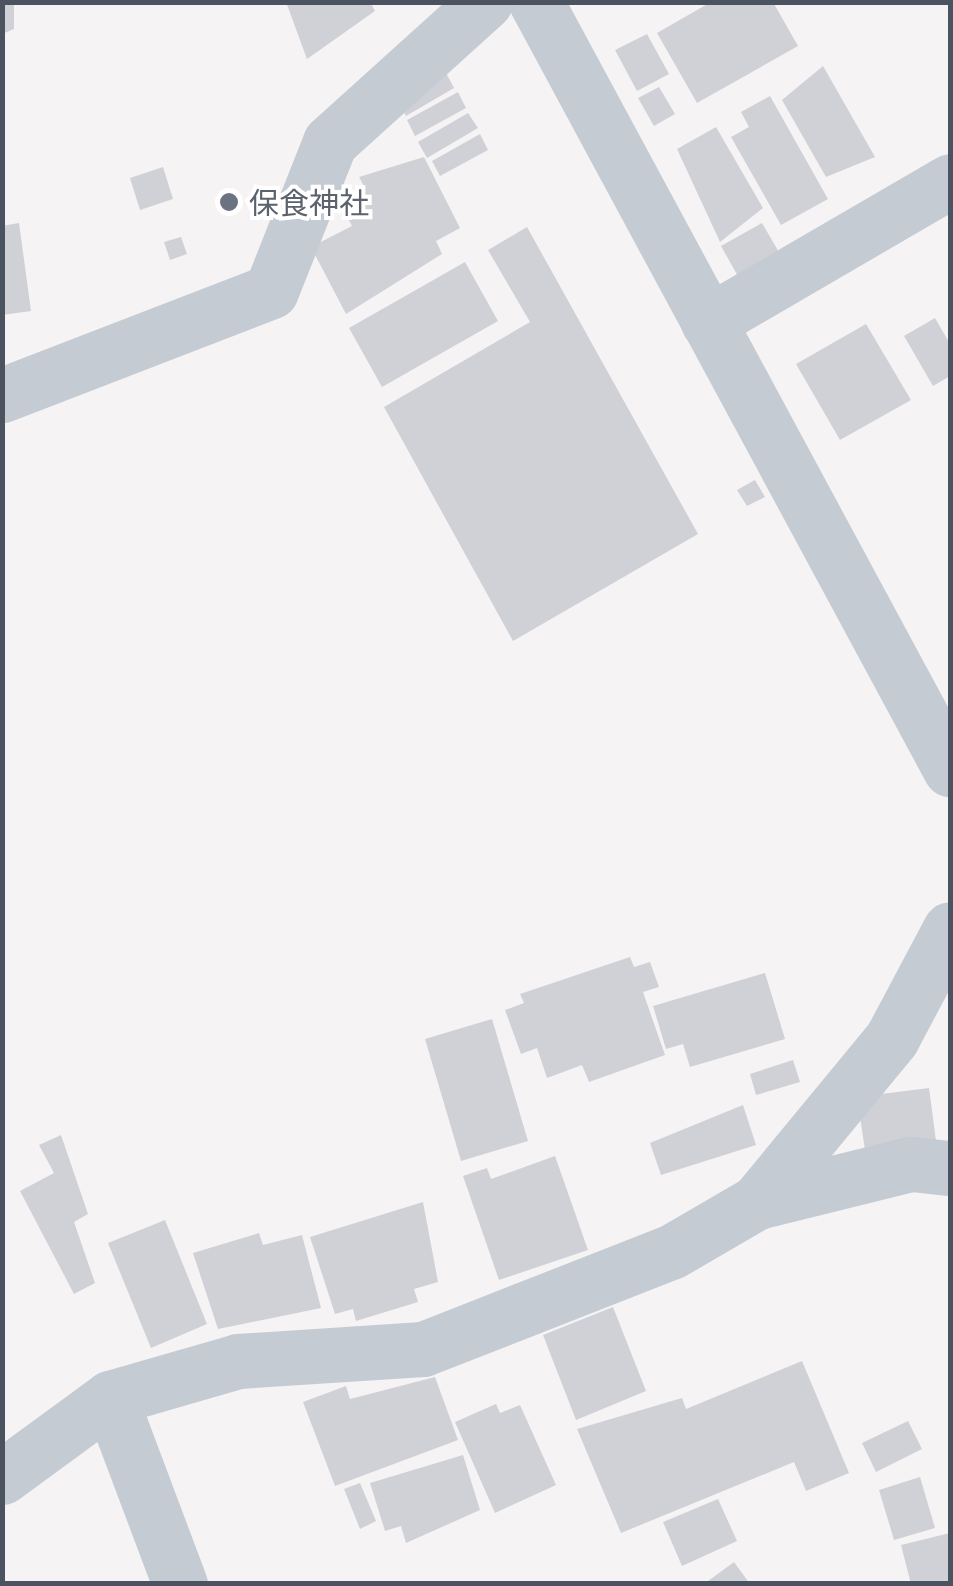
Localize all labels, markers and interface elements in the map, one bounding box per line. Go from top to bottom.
place label: 保食神社 [249,184,369,220]
marker: 保食神社 [218,191,240,213]

